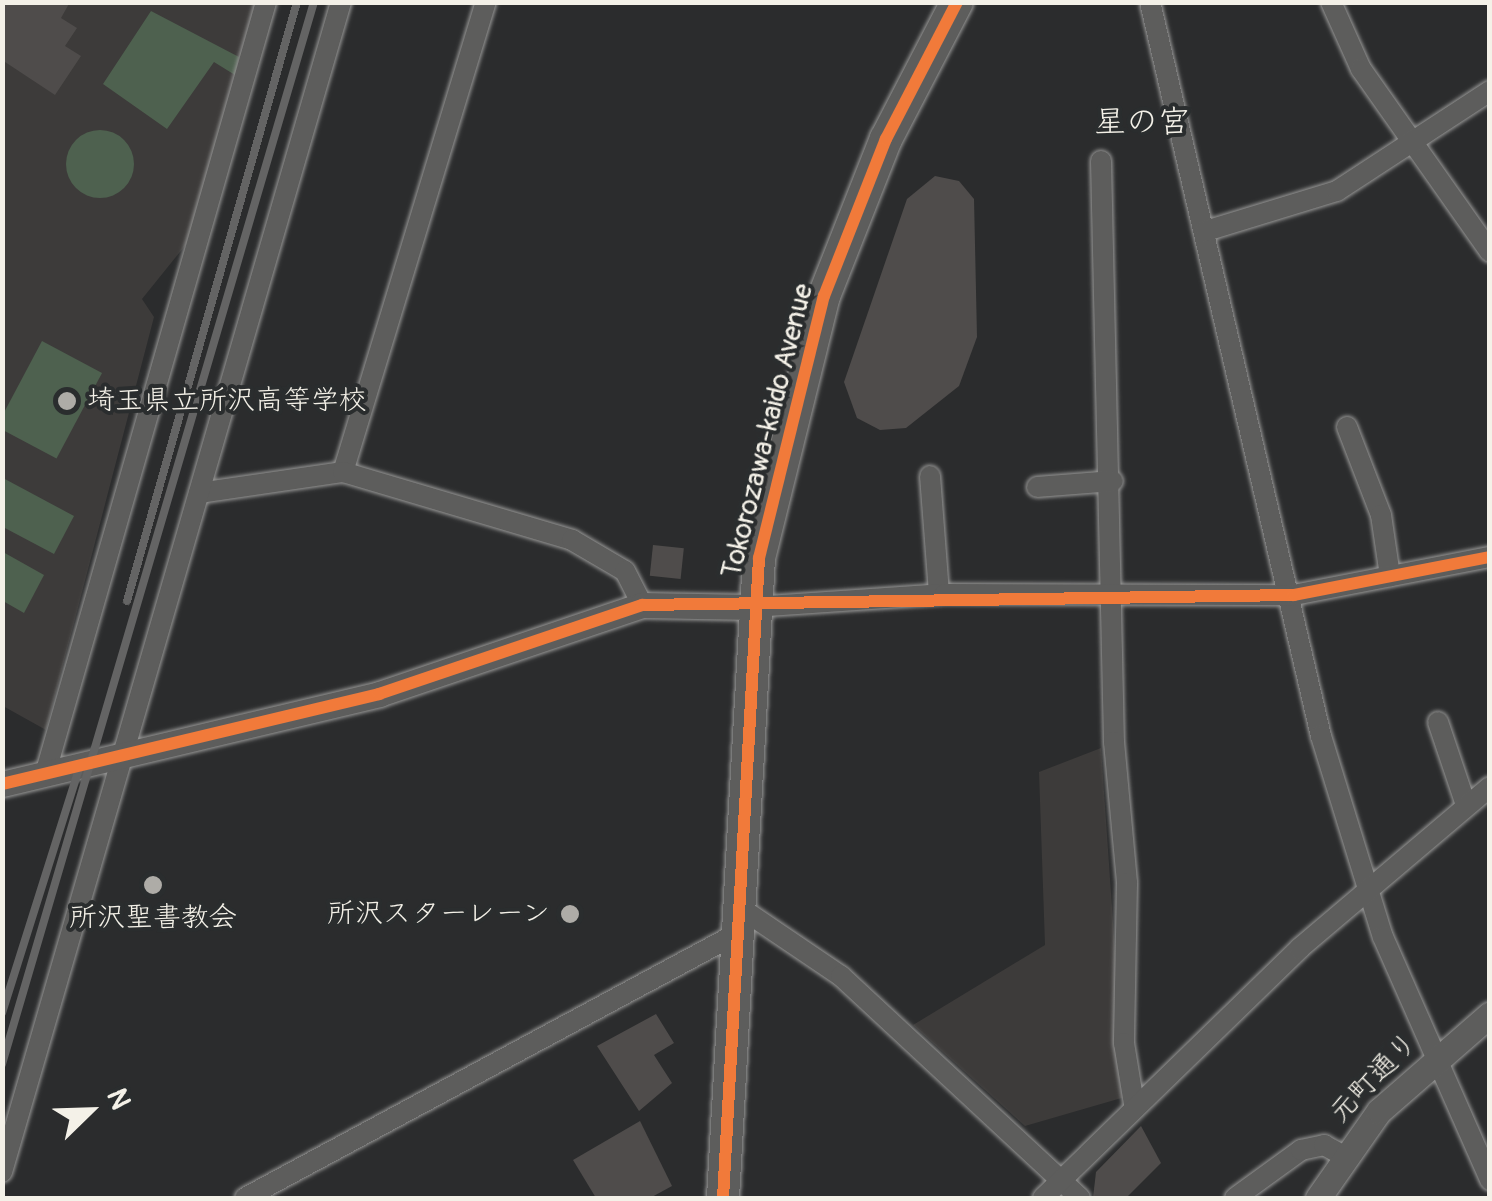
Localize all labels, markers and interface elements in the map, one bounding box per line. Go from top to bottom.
district label: 星の宮 [1094,103,1190,141]
street label: Tokorozawa-kaido Avenue [715,280,821,582]
place label: 埼玉県立所沢高等学校 [87,384,367,418]
marker: 埼玉県立所沢高等学校 [56,390,78,412]
marker: 所沢聖書教会 [142,874,164,896]
place label: 所沢スターレーン [325,897,550,931]
place label: 所沢聖書教会 [69,901,237,935]
marker: 所沢スターレーン [559,903,581,925]
street label: 元町通り [1323,1026,1425,1130]
north arrow [40,1061,140,1161]
text: N [98,1084,138,1115]

